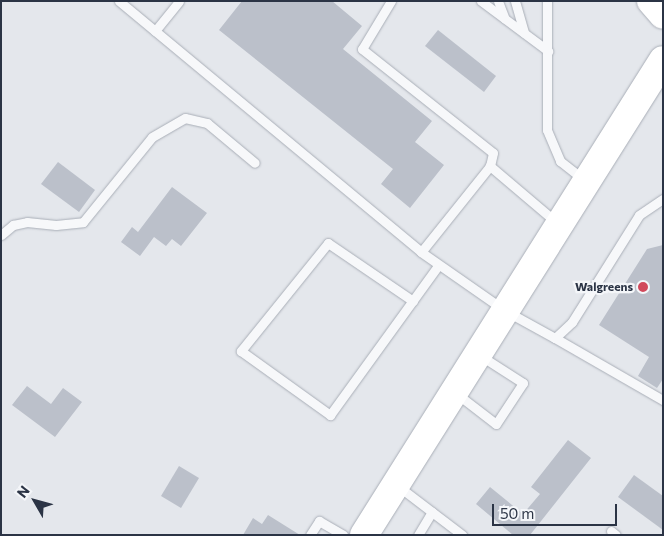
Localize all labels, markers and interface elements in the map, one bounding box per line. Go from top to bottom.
place label: Walgreens [575,280,633,294]
marker: Walgreens [637,281,649,293]
north arrow [10,476,60,526]
text: N [13,482,33,501]
scale bar [494,494,619,526]
text: 50 m [500,504,534,522]

